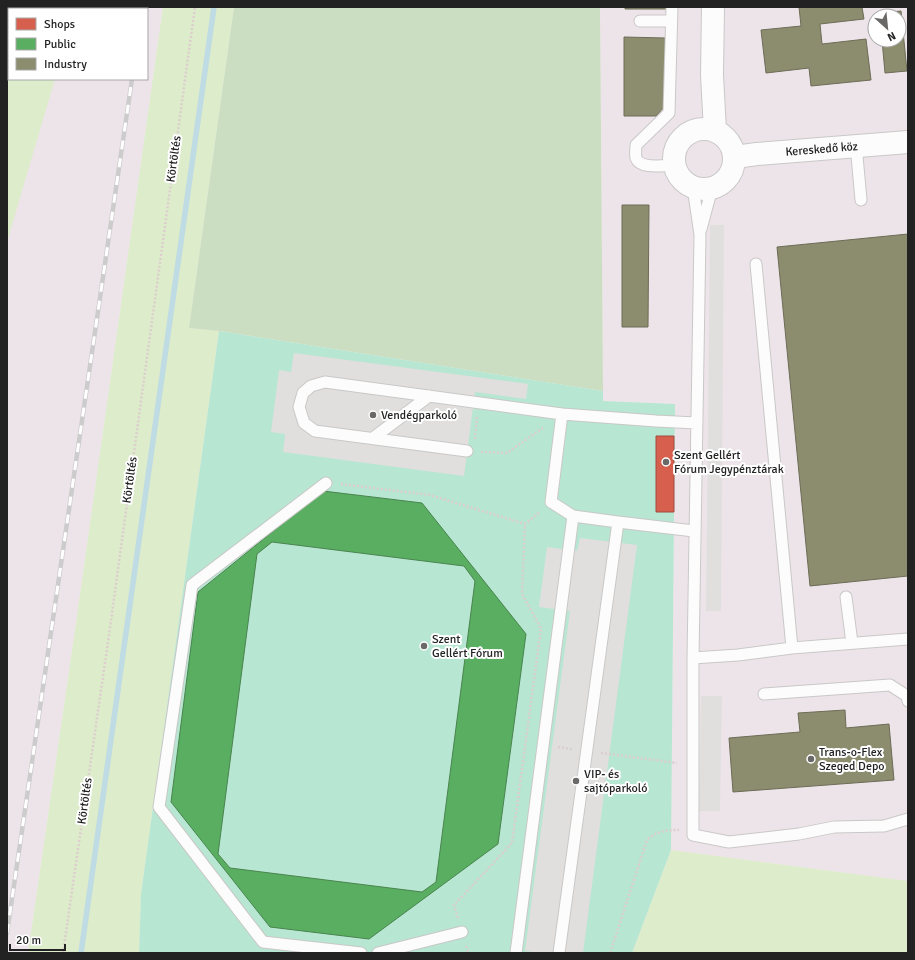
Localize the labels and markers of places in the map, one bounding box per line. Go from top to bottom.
place label: Vendégparkoló [381,408,457,423]
marker: Vendégparkoló [368,410,378,420]
place label: Szent Gellért Fórum Jegypénztárak [674,448,784,477]
marker: Szent Gellért Fórum Jegypénztárak [661,457,671,467]
place label: Szent Gellért Fórum [432,632,503,661]
marker: Szent Gellért Fórum [419,641,429,651]
place label: Trans-o-Flex Szeged Depo [819,745,885,774]
marker: Trans-o-Flex Szeged Depo [806,754,816,764]
place label: VIP- és sajtóparkoló [584,767,648,796]
marker: VIP- és sajtóparkoló [571,776,581,786]

